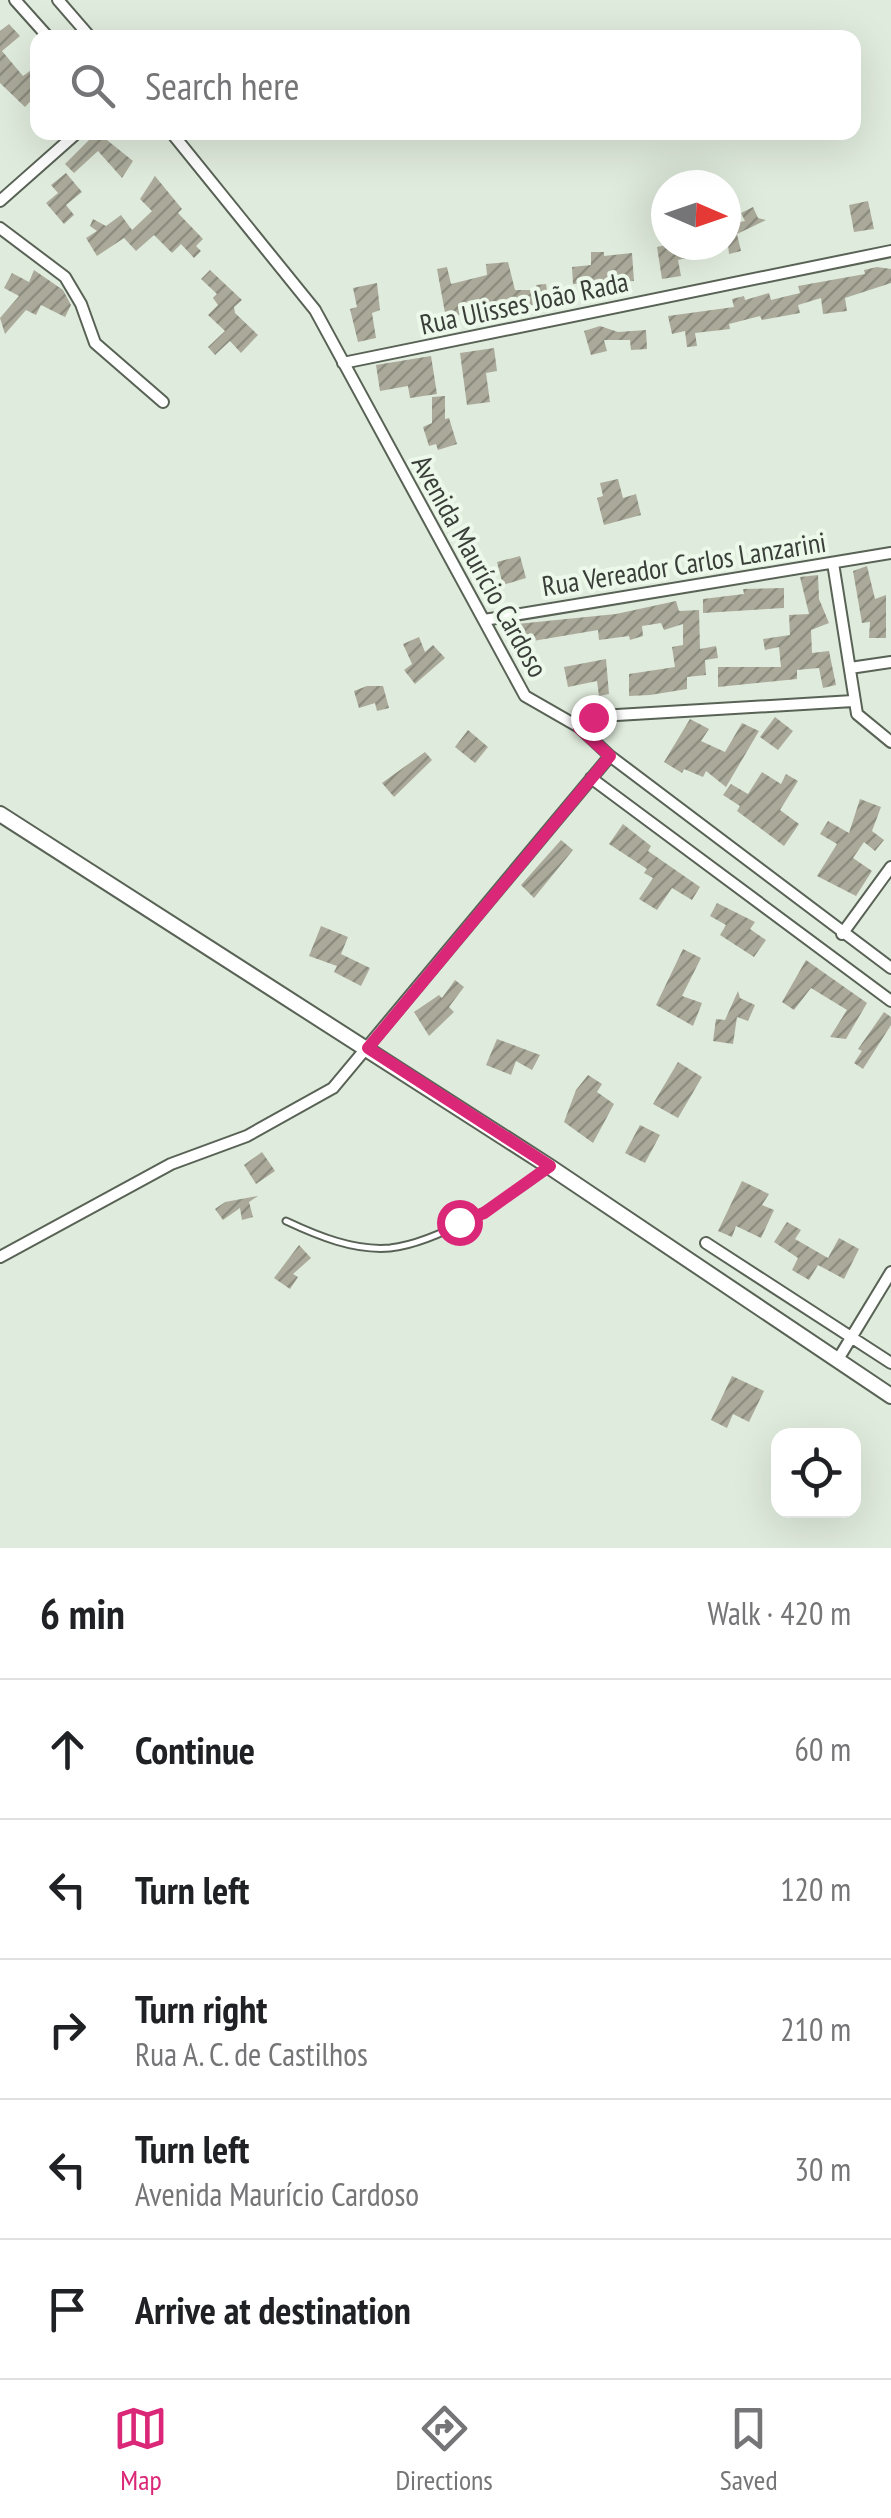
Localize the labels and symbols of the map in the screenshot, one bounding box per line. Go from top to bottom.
north arrow [651,170,741,260]
street label: Rua Ulisses João Rada [416,262,631,343]
street label: Avenida Maurício Cardoso [404,448,557,683]
street label: Rua Vereador Carlos Lanzarini [539,523,829,604]
route end [571,695,617,741]
route start [437,1200,483,1246]

